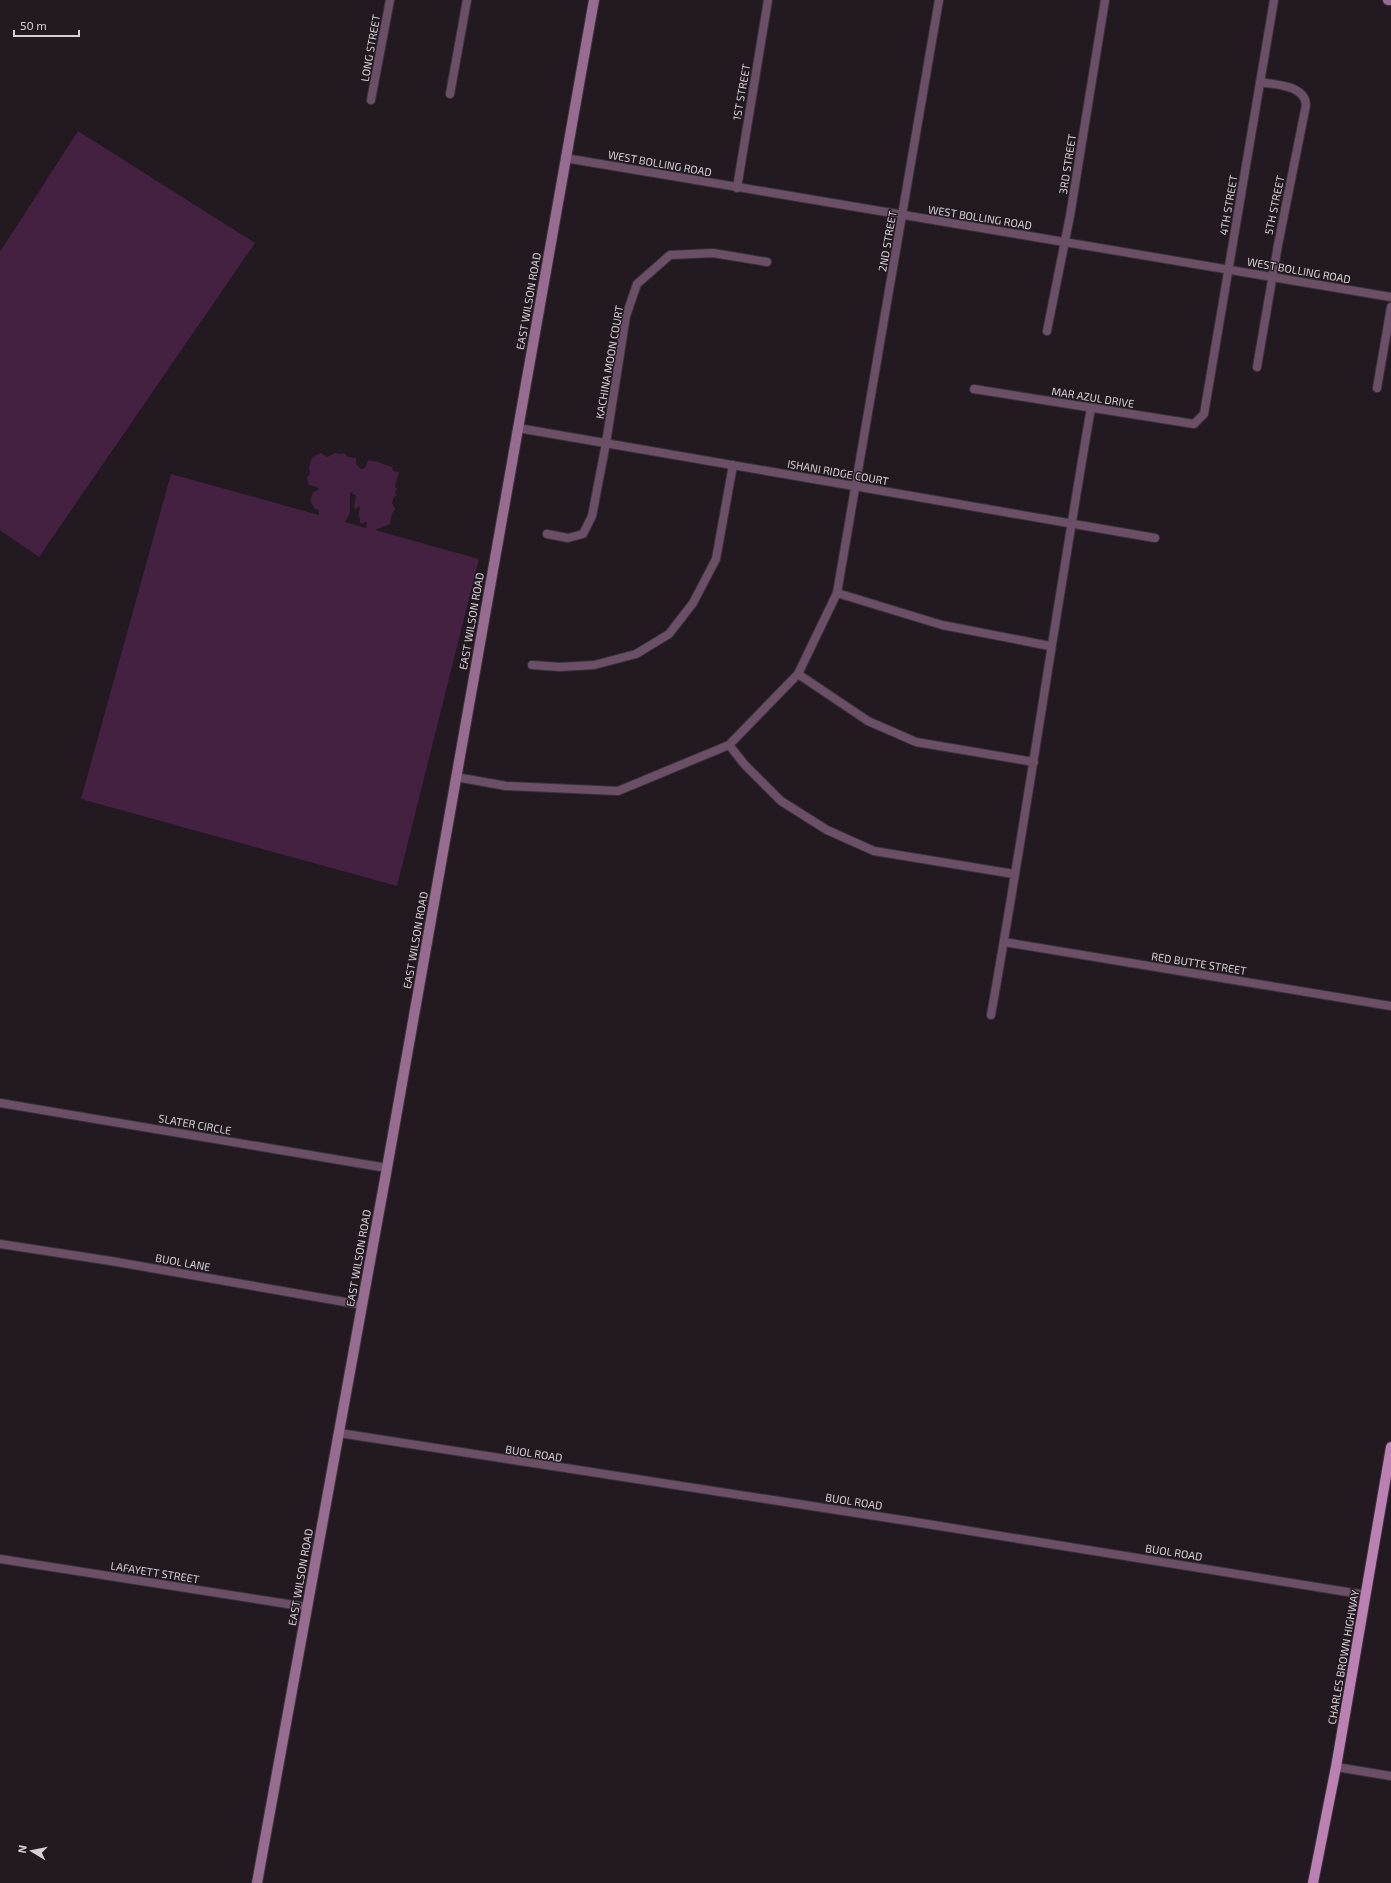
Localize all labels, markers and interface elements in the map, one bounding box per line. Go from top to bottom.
scale bar [14,12,79,38]
street label: LONG STREET [358,13,382,83]
text: 50 m [20,18,47,32]
street label: 1ST STREET [730,62,752,121]
street label: 3RD STREET [1056,132,1078,195]
street label: WEST BOLLING ROAD [607,147,713,179]
street label: 4TH STREET [1216,173,1240,236]
street label: 5TH STREET [1261,174,1287,236]
street label: WEST BOLLING ROAD [927,202,1033,232]
street label: 2ND STREET [875,209,899,273]
street label: EAST WILSON ROAD [513,251,543,351]
street label: WEST BOLLING ROAD [1246,254,1352,286]
street label: KACHINA MOON COURT [593,304,625,420]
street label: MAR AZUL DRIVE [1051,384,1135,410]
street label: ISHANI RIDGE COURT [786,457,890,487]
street label: EAST WILSON ROAD [456,571,486,671]
street label: EAST WILSON ROAD [400,890,430,990]
street label: RED BUTTE STREET [1150,949,1248,977]
street label: SLATER CIRCLE [158,1111,232,1137]
street label: EAST WILSON ROAD [343,1208,373,1308]
street label: BUOL LANE [154,1251,212,1273]
street label: BUOL ROAD [505,1442,563,1464]
street label: BUOL ROAD [825,1490,883,1512]
street label: EAST WILSON ROAD [285,1527,315,1627]
street label: BUOL ROAD [1145,1541,1203,1563]
street label: LAFAYETT STREET [110,1559,201,1586]
street label: CHARLES BROWN HIGHWAY [1325,1588,1361,1725]
north arrow [12,1831,52,1871]
text: N [15,1844,29,1854]

